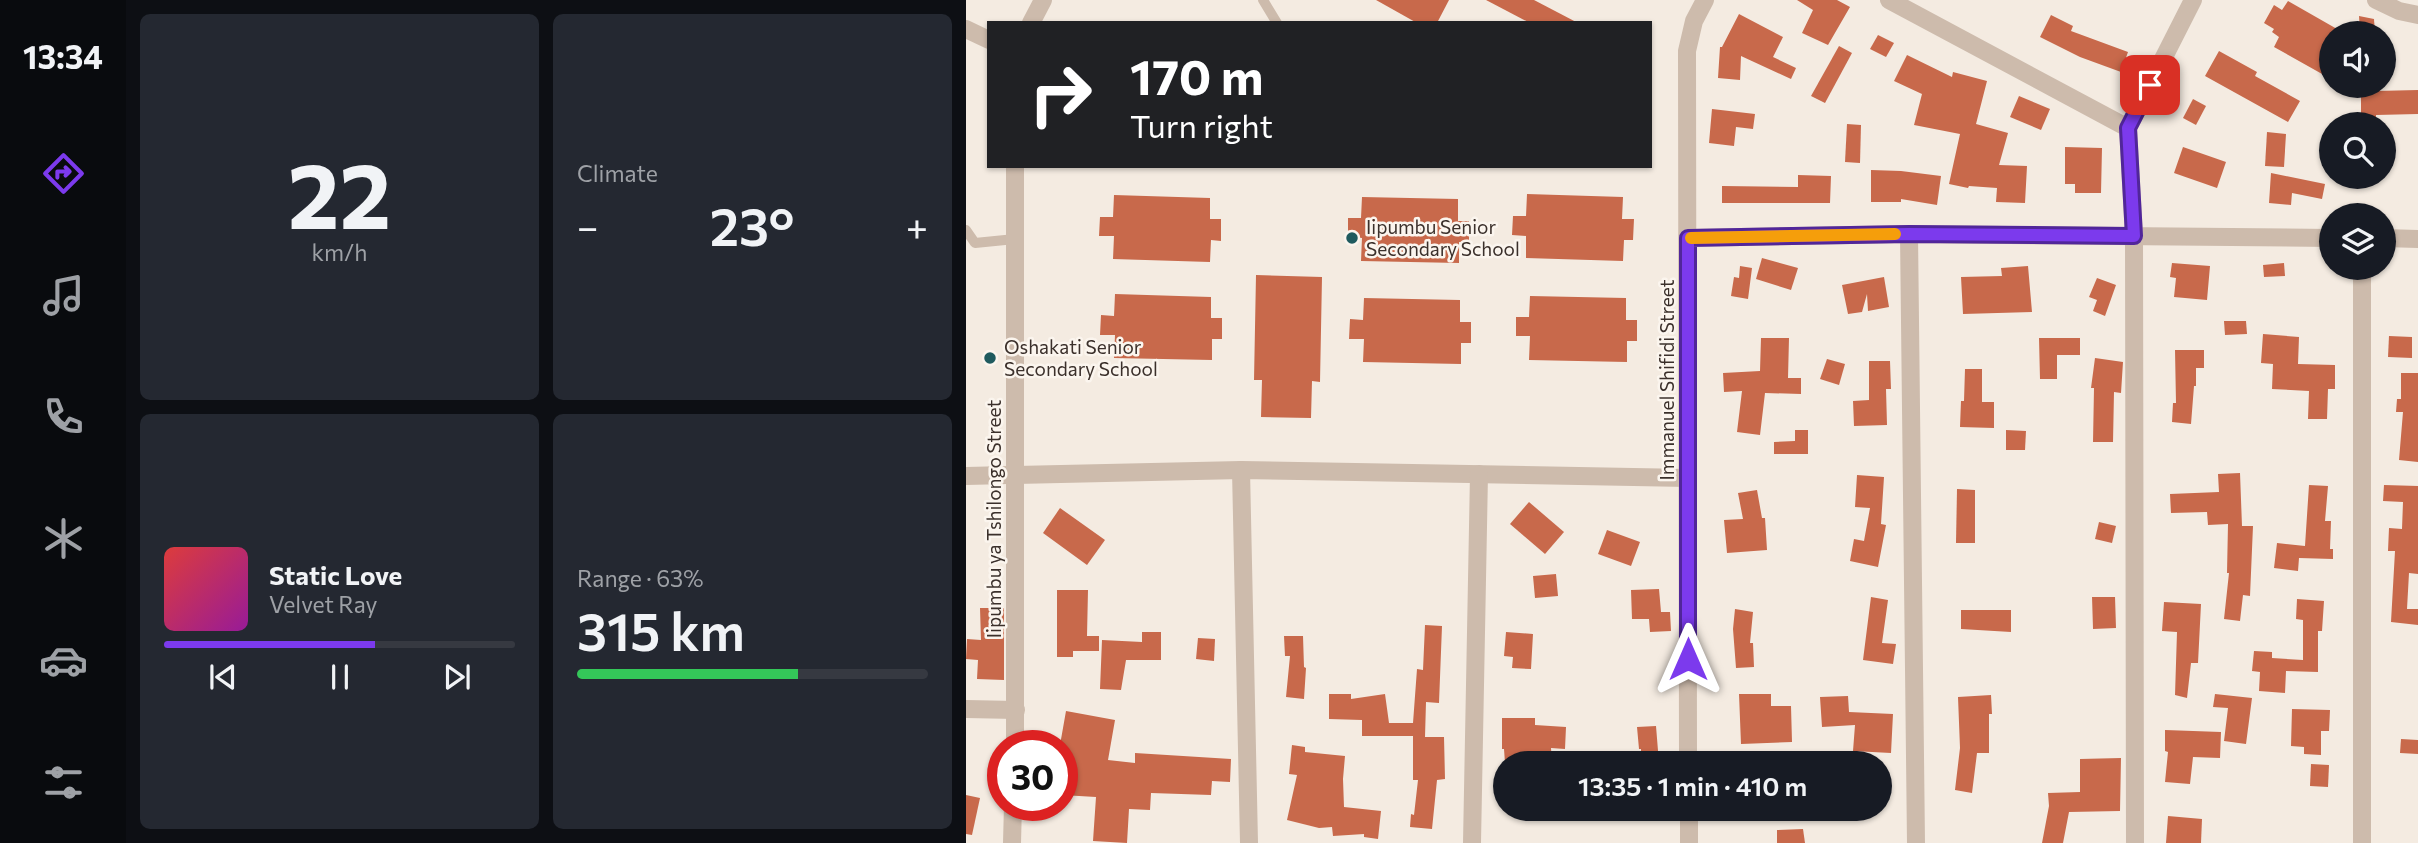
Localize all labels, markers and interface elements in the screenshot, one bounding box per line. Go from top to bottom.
map controls [2319,21,2396,280]
button: sound [2319,21,2396,98]
text: 13:34 [23,36,103,76]
text: 170 m [1130,45,1263,105]
icon: right [1015,49,1106,140]
pin [2120,55,2180,115]
icon: arrive [2131,66,2169,104]
text: Turn right [1130,105,1273,145]
button: search [2319,112,2396,189]
text: 22 [288,136,391,248]
icon: directions [39,149,88,198]
text: Climate [577,159,658,187]
text: 23° [710,193,795,257]
text: − [577,202,599,249]
text: + [906,202,928,249]
button: layers [2319,203,2396,280]
place label: Iipumbu Senior Secondary School [1366,215,1520,260]
marker: Iipumbu Senior Secondary School [1344,230,1360,246]
text: km/h [312,238,367,266]
icon: music [39,271,88,320]
street label: Immanuel Shifidi Street [1655,279,1678,480]
place label: Oshakati Senior Secondary School [1004,335,1158,380]
marker: Oshakati Senior Secondary School [982,350,998,366]
icon: phone [39,392,88,441]
street label: Iipumbu ya Tshilongo Street [982,400,1005,638]
icon: climate [39,514,88,563]
text: Static Love [269,559,402,590]
text: Range · 63% [577,564,703,592]
text: Velvet Ray [269,590,377,618]
text: 315 km [577,598,745,662]
position arrow [1651,622,1725,696]
icon: car [39,636,88,685]
icon: previous [204,658,242,696]
icon: pause [321,658,359,696]
icon: next [438,658,476,696]
speed limit sign: 30 [987,730,1078,821]
icon: filters [39,758,88,807]
text: 13:35 · 1 min · 410 m [1578,770,1807,801]

